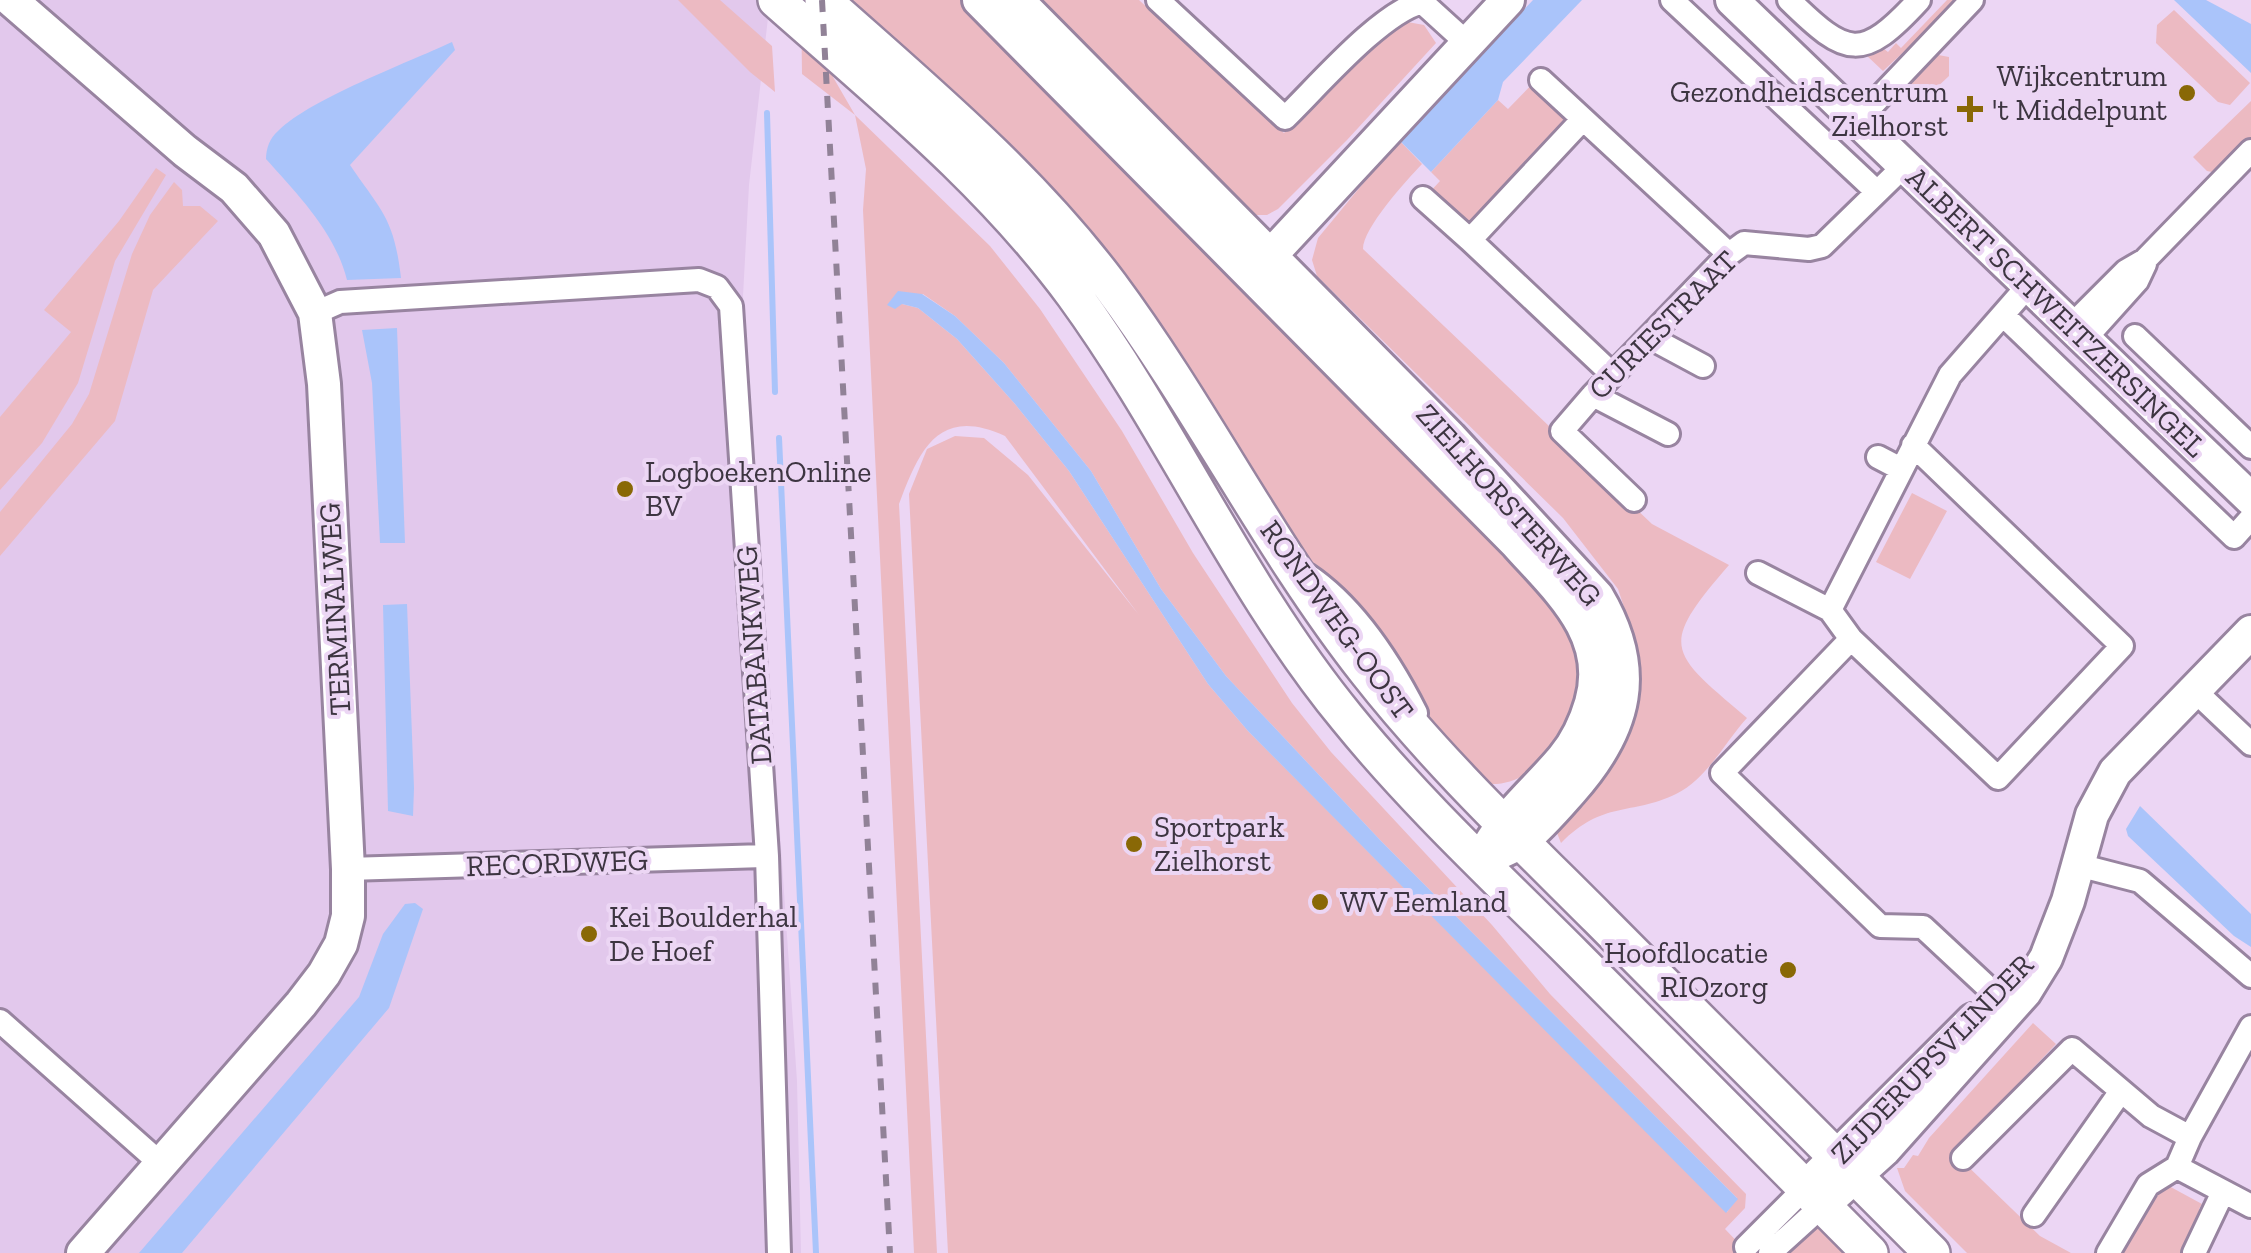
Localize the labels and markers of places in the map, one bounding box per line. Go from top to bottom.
place label: Wijkcentrum 't Middelpunt [1992,58,2167,128]
place label: Gezondheidscentrum Zielhorst [1670,74,1948,144]
marker: Wijkcentrum 't Middelpunt [2176,82,2198,104]
marker: Gezondheidscentrum Zielhorst [1957,96,1983,122]
place label: LogboekenOnline BV [645,454,871,524]
marker: LogboekenOnline BV [614,478,636,500]
place label: Sportpark Zielhorst [1154,809,1285,879]
marker: Sportpark Zielhorst [1123,833,1145,855]
place label: WV Eemland [1340,884,1508,920]
marker: WV Eemland [1309,891,1331,913]
place label: Kei Boulderhal De Hoef [609,899,798,969]
marker: Kei Boulderhal De Hoef [578,923,600,945]
place label: Hoofdlocatie RIOzorg [1604,935,1768,1005]
marker: Hoofdlocatie RIOzorg [1777,959,1799,981]

